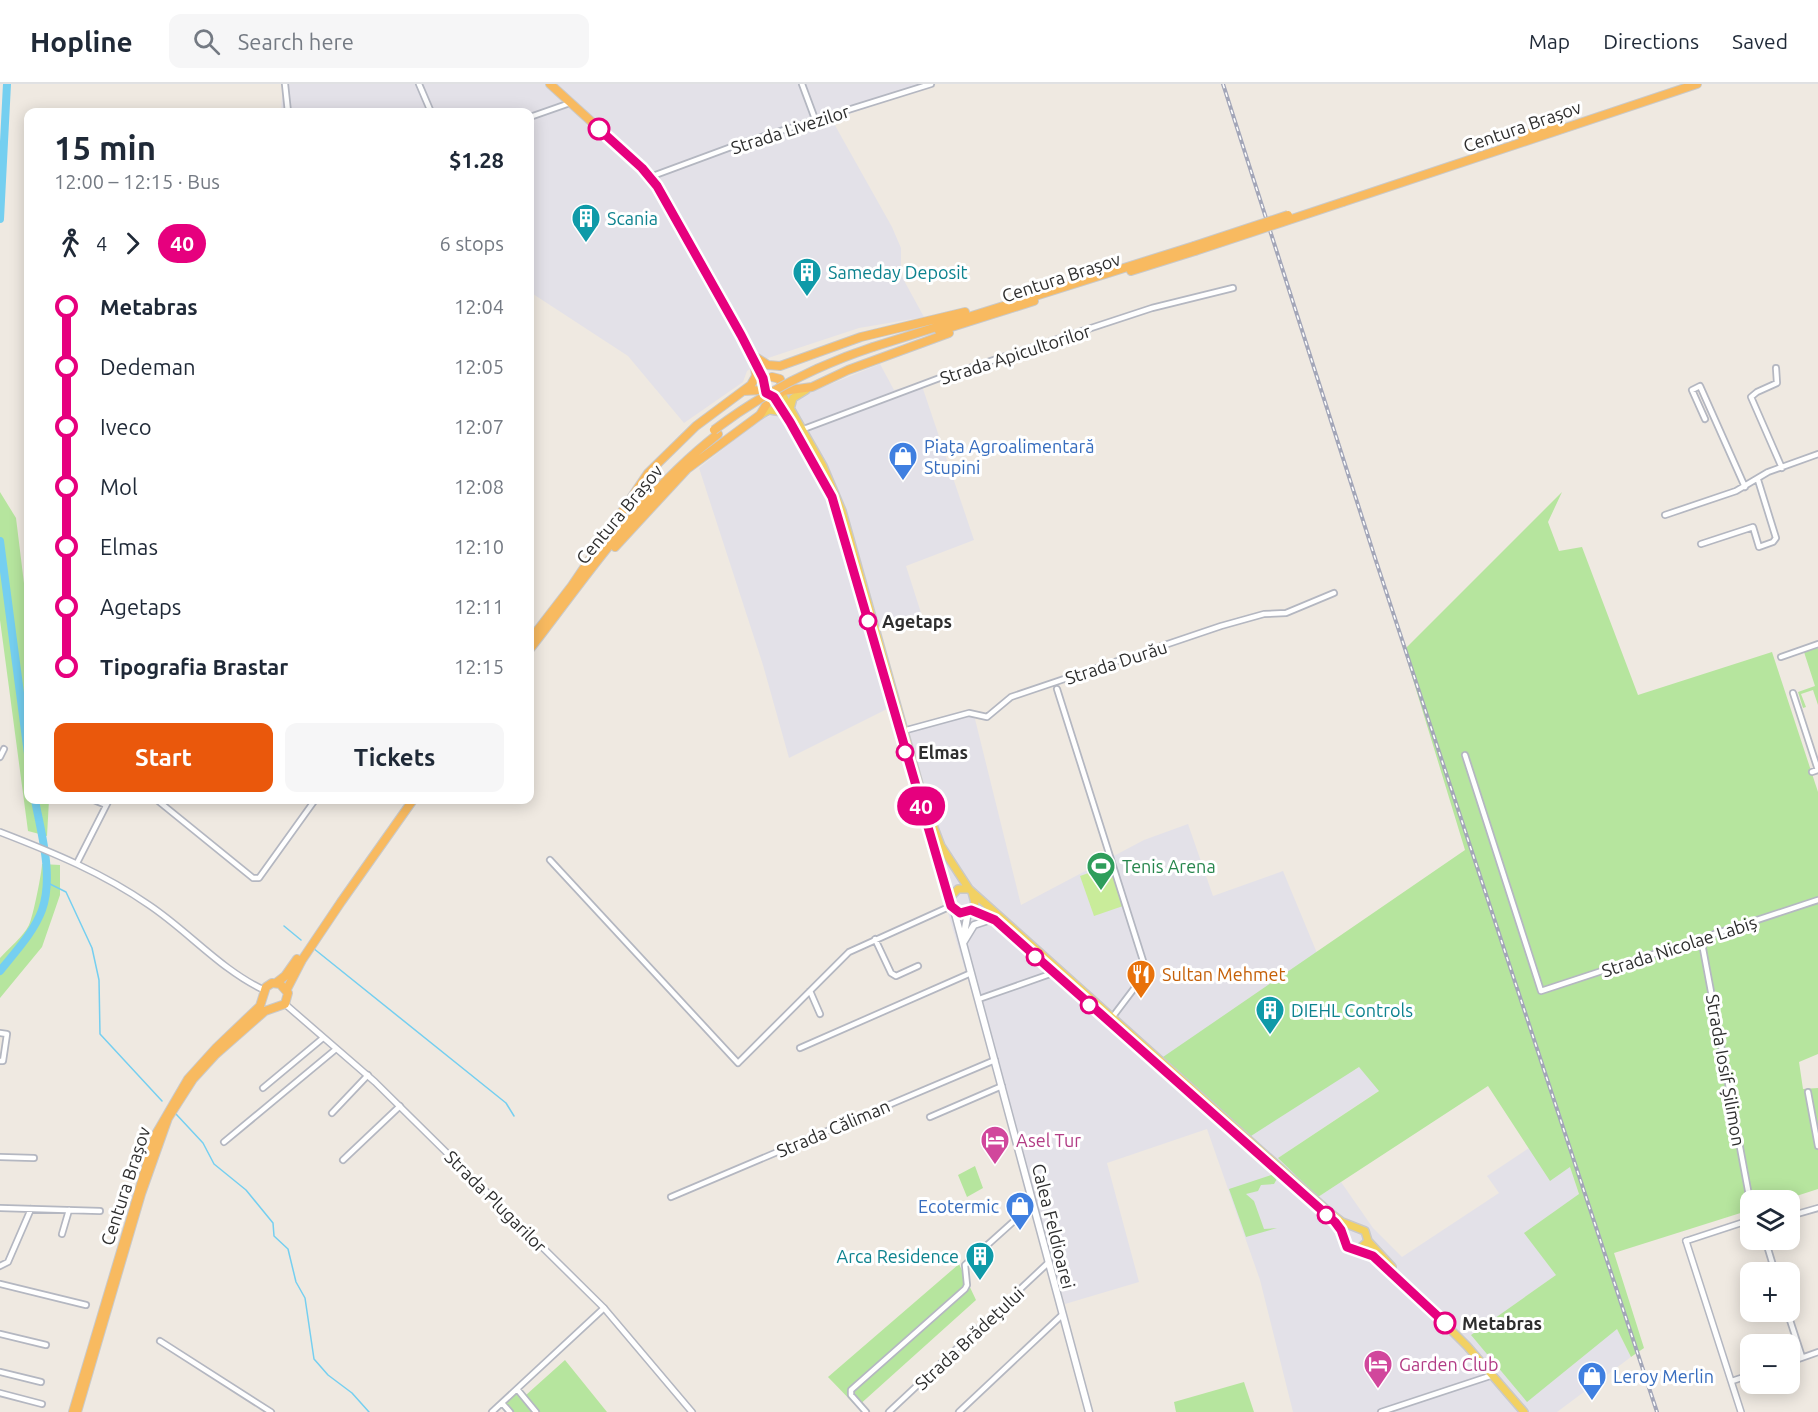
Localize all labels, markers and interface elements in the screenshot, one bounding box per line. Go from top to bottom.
search box [169,14,589,68]
icon: search [190,25,223,58]
text: Hopline [30,26,133,57]
text: Search here [238,29,354,54]
text: Map [1529,29,1570,53]
text: Directions [1603,29,1699,53]
text: Saved [1732,29,1788,53]
street label: Centura Brașov [1460,96,1584,156]
street label: Strada Livezilor [728,100,852,158]
unlabelled marker [588,118,610,140]
text: 15 min [54,129,156,166]
text: $1.28 [449,147,504,172]
text: 12:00 – 12:15 · Bus [54,170,220,193]
building icon: Scania [570,202,602,244]
place label: Scania [607,208,658,228]
icon: walk [54,227,87,260]
icon: forward [116,227,149,260]
text: 40 [170,231,194,255]
text: 4 [96,232,107,255]
text: 6 stops [440,232,504,255]
street label: Centura Brașov [999,248,1123,306]
building icon: Sameday Deposit [791,256,823,298]
place label: Sameday Deposit [828,262,968,282]
text: Metabras [100,294,198,319]
text: 12:04 [454,295,504,318]
street label: Strada Apicultorilor [937,320,1093,388]
text: Dedeman [100,354,196,379]
text: 12:05 [454,355,504,378]
text: Iveco [100,414,152,439]
text: 12:07 [454,415,504,438]
place label: Piața Agroalimentară Stupini [924,436,1095,477]
shop icon: Piața Agroalimentară Stupini [887,440,919,482]
street label: Centura Brașov [572,460,666,568]
text: Mol [100,474,138,499]
text: 12:08 [454,475,504,498]
text: Elmas [100,534,158,559]
text: 12:10 [454,535,504,558]
text: Agetaps [100,594,181,619]
text: 12:11 [454,595,504,618]
place label: Agetaps [882,611,952,631]
marker: Agetaps [859,612,877,630]
street label: Strada Durău [1063,636,1169,688]
text: Tipografia Brastar [100,654,288,679]
text: 12:15 [454,655,504,678]
button: Start [54,723,273,792]
button: Tickets [285,723,504,792]
place label: Elmas [918,742,968,762]
marker: Elmas [896,743,914,761]
line badge: 40 [894,786,948,826]
text: 40 [909,794,933,818]
sports icon: Tenis Arena [1085,850,1117,892]
place label: Tenis Arena [1122,856,1216,876]
street label: Strada Nicolae Labiș [1599,911,1759,981]
unlabelled marker [1026,948,1044,966]
restaurant icon: Sultan Mehmet [1125,958,1157,1000]
place label: Sultan Mehmet [1162,964,1286,984]
street label: Strada Iosif Șilimon [1703,992,1749,1148]
building icon: DIEHL Controls [1254,994,1286,1036]
unlabelled marker [1080,996,1098,1014]
place label: DIEHL Controls [1291,1000,1413,1020]
street label: Strada Căliman [773,1095,893,1161]
street label: Centura Brașov [96,1124,154,1248]
hotel icon: Asel Tur [979,1124,1011,1166]
place label: Asel Tur [1016,1130,1081,1150]
street label: Strada Plugarilor [441,1146,551,1256]
street label: Calea Feldioarei [1029,1161,1079,1291]
shop icon: Ecotermic [1004,1190,1036,1232]
map controls [1740,1190,1800,1394]
button: layers [1740,1190,1800,1250]
place label: Ecotermic [918,1196,999,1216]
unlabelled marker [1317,1206,1335,1224]
building icon: Arca Residence [964,1240,996,1282]
place label: Arca Residence [837,1246,959,1266]
button: + [1740,1262,1800,1322]
street label: Strada Brădețului [911,1283,1027,1393]
marker: Metabras [1434,1312,1456,1334]
place label: Metabras [1462,1313,1542,1333]
button: − [1740,1334,1800,1394]
hotel icon: Garden Club [1362,1348,1394,1390]
place label: Garden Club [1399,1354,1498,1374]
shop icon: Leroy Merlin [1576,1360,1608,1402]
place label: Leroy Merlin [1613,1366,1714,1386]

